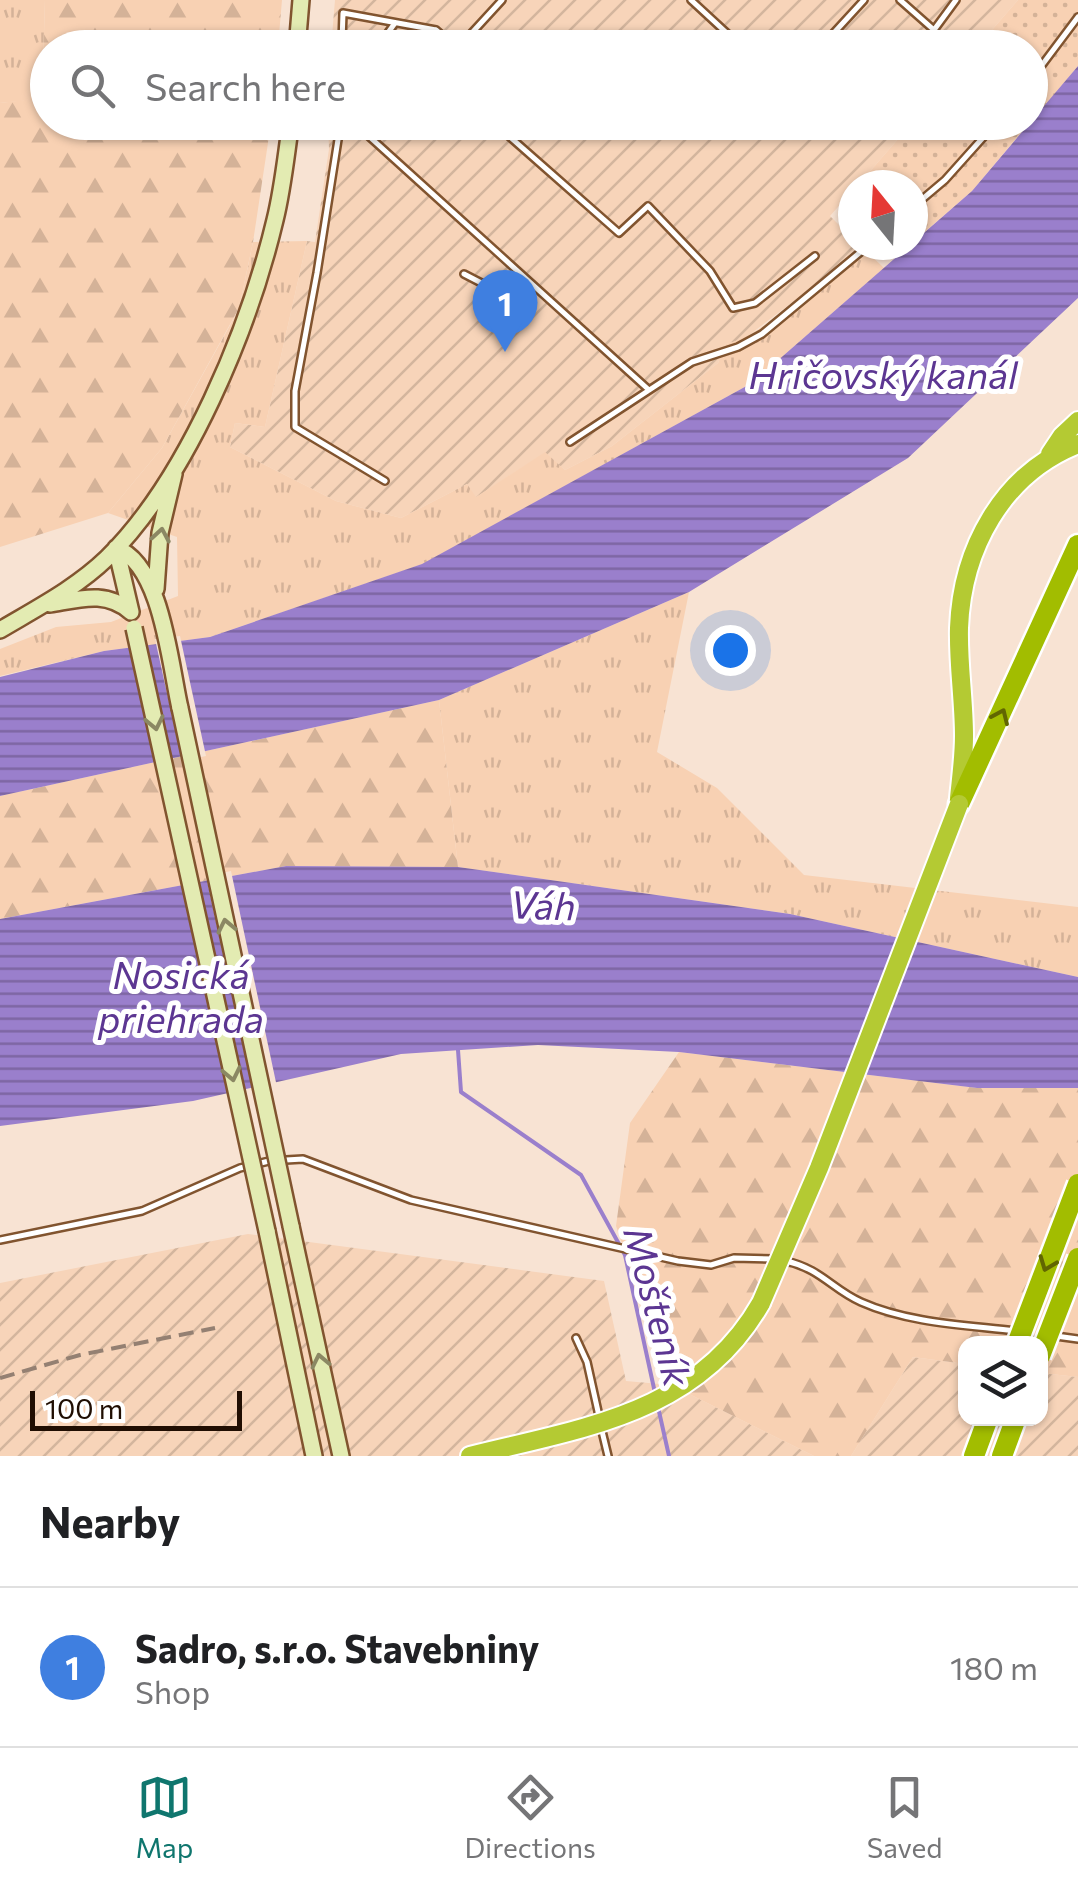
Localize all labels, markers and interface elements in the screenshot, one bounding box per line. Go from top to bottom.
search box [30,30,1048,140]
icon: search [65,58,120,113]
text: Search here [145,62,346,109]
north arrow [838,170,928,260]
pin: 1 [472,270,538,352]
water label: Hričovský kanál [748,350,1019,397]
one-way arrow [150,526,171,543]
your location [705,625,756,676]
one-way arrow [989,708,1009,726]
one-way arrow [143,714,164,731]
water label: Váh [509,879,577,929]
one-way arrow [216,918,237,935]
water label: Nosická priehrada [97,950,264,1041]
one-way arrow [220,1066,241,1083]
water label: Mošteník [615,1221,703,1392]
one-way arrow [1039,1254,1059,1272]
map controls [958,1336,1048,1426]
button: layers [958,1336,1048,1426]
one-way arrow [311,1353,332,1370]
scale bar [30,1386,242,1430]
text: 100 m [45,1391,123,1425]
text: Nearby [40,1495,180,1547]
text: Sadro, s.r.o. Stavebniny [135,1624,539,1671]
text: 1 [65,1647,80,1687]
text: 180 m [950,1647,1038,1687]
text: Shop [135,1671,210,1711]
tab: Map [136,1770,193,1864]
tab: Directions [464,1770,596,1864]
tab: Saved [867,1770,942,1864]

